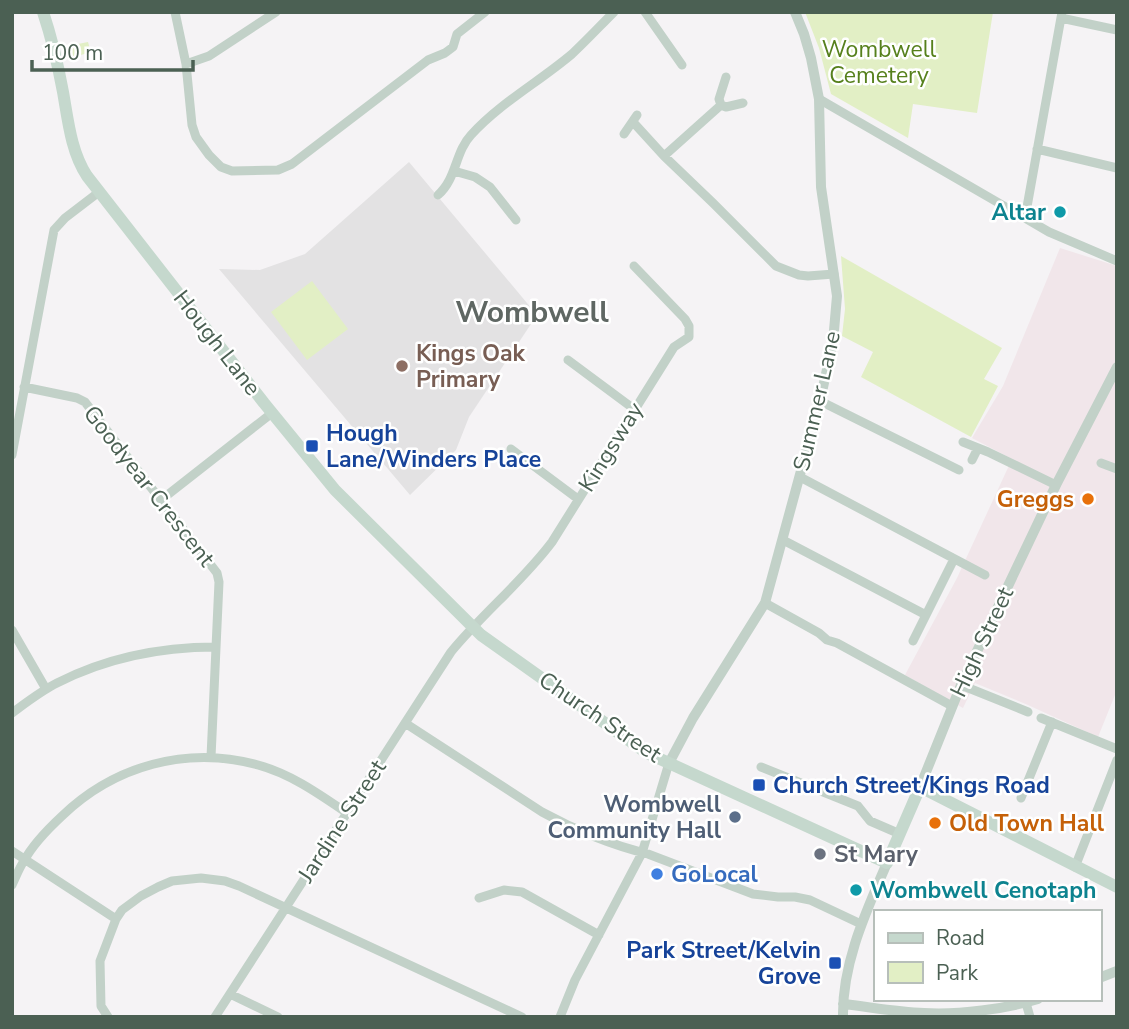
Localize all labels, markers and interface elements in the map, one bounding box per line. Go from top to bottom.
scale bar [32,28,192,72]
park label: Wombwell Cemetery [822,34,937,91]
text: 100 m [42,39,103,67]
place label: Altar [991,197,1046,228]
marker: Altar [1052,204,1068,220]
street label: Hough Lane [166,284,268,402]
district label: Wombwell [455,292,609,333]
street label: Summer Lane [786,328,848,474]
place label: Kings Oak Primary [416,338,526,395]
marker: Kings Oak Primary [394,358,410,374]
street label: Kingsway [571,396,651,498]
street label: Goodyear Crescent [76,399,222,574]
place label: Hough Lane/Winders Place [326,418,541,475]
marker: Hough Lane/Winders Place [304,438,320,454]
place label: Greggs [997,484,1074,515]
marker: Greggs [1080,491,1096,507]
street label: High Street [943,581,1021,702]
street label: Church Street [533,664,668,770]
street label: Jardine Street [290,753,394,889]
place label: Church Street/Kings Road [773,770,1050,801]
marker: Church Street/Kings Road [751,777,767,793]
place label: Wombwell Community Hall [548,789,722,846]
place label: Old Town Hall [949,808,1105,839]
marker: Wombwell Community Hall [727,809,743,825]
marker: Old Town Hall [927,815,943,831]
place label: St Mary [834,839,919,870]
marker: St Mary [812,846,828,862]
place label: GoLocal [671,859,759,890]
marker: GoLocal [649,866,665,882]
place label: Wombwell Cenotaph [870,875,1096,906]
marker: Wombwell Cenotaph [848,882,864,898]
legend [874,910,1101,1001]
text: Road [936,924,985,952]
place label: Park Street/Kelvin Grove [626,935,821,992]
marker: Park Street/Kelvin Grove [827,955,843,971]
text: Park [936,959,978,987]

